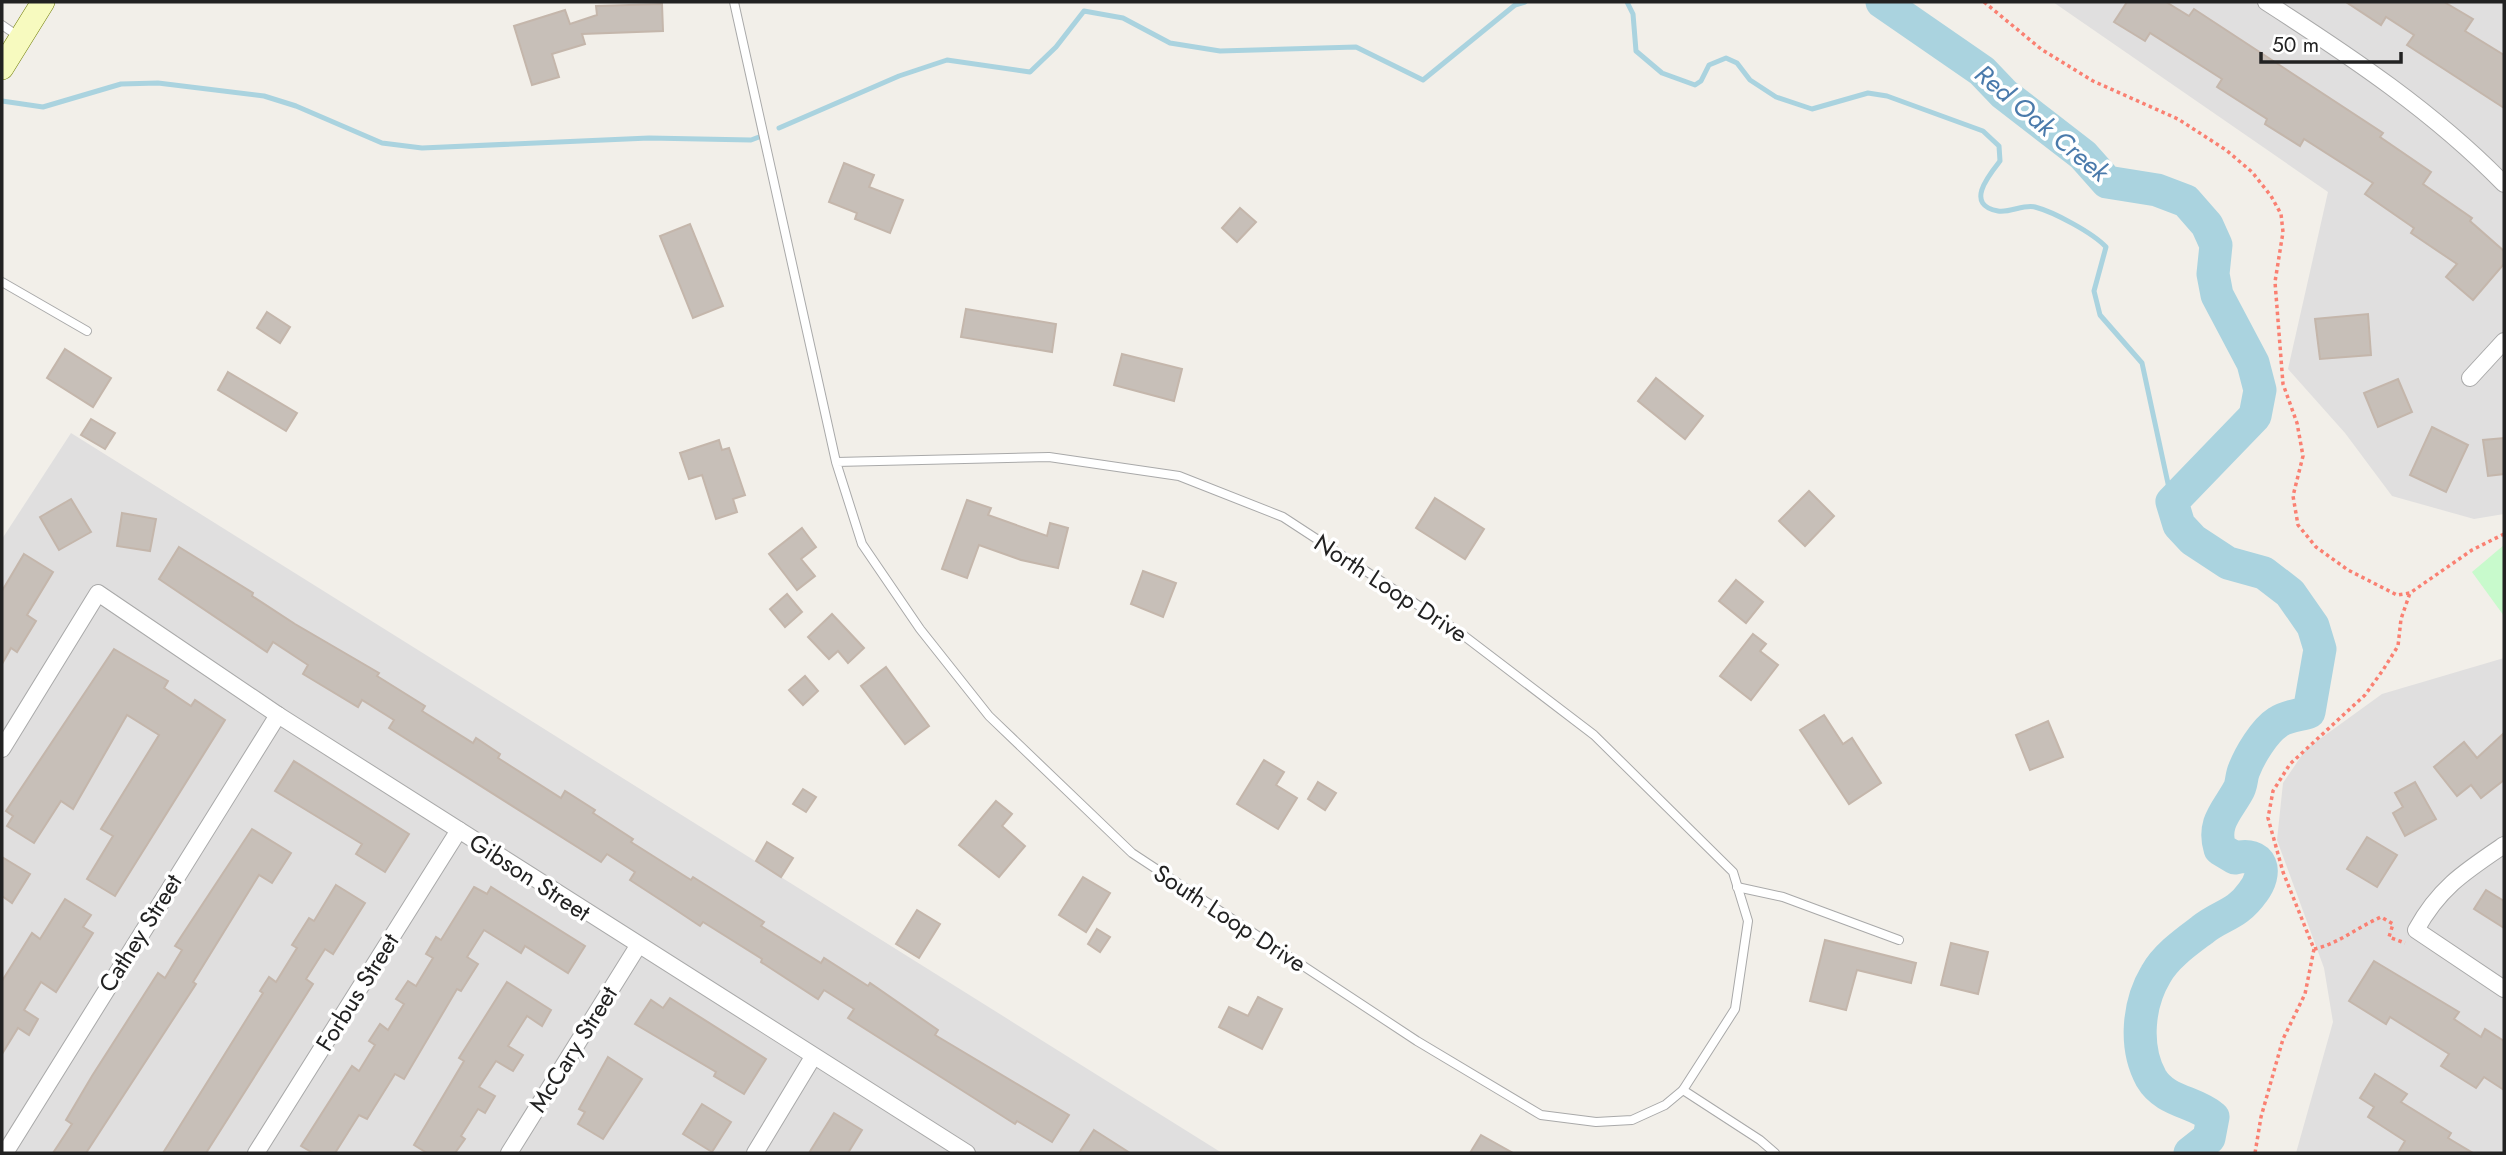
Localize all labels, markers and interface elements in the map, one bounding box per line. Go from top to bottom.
scale bar [2261,21,2401,65]
text: 50 m [2272,30,2319,60]
water label: Red Oak Creek [1966,55,2119,192]
street label: North Loop Drive [1307,525,1475,651]
street label: Gibson Street [462,825,598,929]
street label: South Loop Drive [1147,855,1313,981]
street label: Cathey Street [90,867,190,999]
street label: Forbus Street [307,926,407,1058]
street label: McCary Street [520,979,626,1119]

